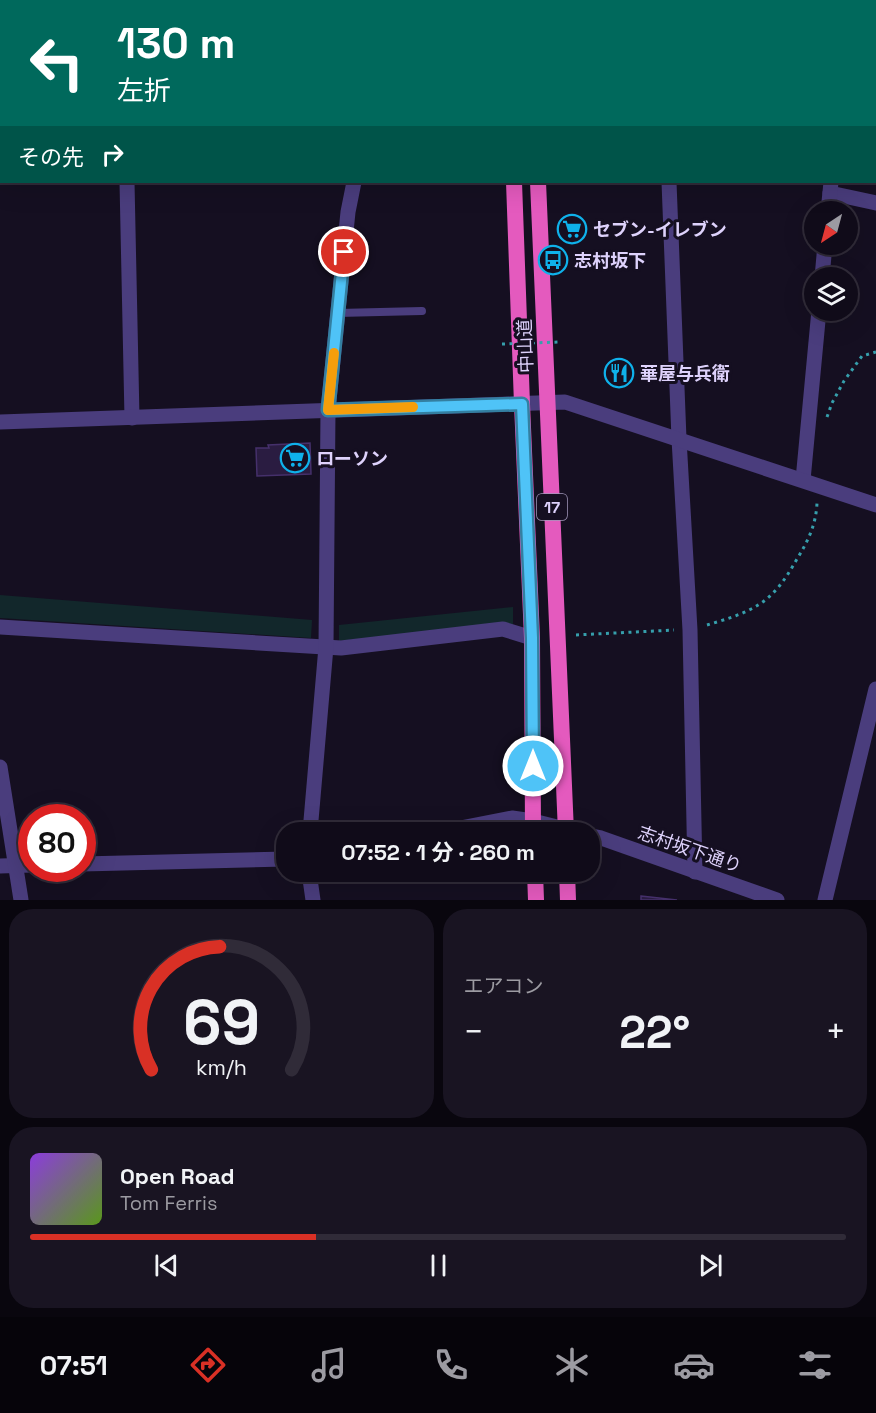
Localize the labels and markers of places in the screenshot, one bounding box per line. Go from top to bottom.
supermarket icon: セブン-イレブン [556,213,588,245]
place label: セブン-イレブン [593,218,727,241]
pin [318,226,369,277]
bus stop icon: 志村坂下 [537,244,569,276]
place label: 志村坂下 [574,249,646,272]
restaurant icon: 華屋与兵衛 [603,357,635,389]
place label: 華屋与兵衛 [640,362,730,385]
supermarket icon: ローソン [279,442,311,474]
place label: ローソン [316,447,388,470]

